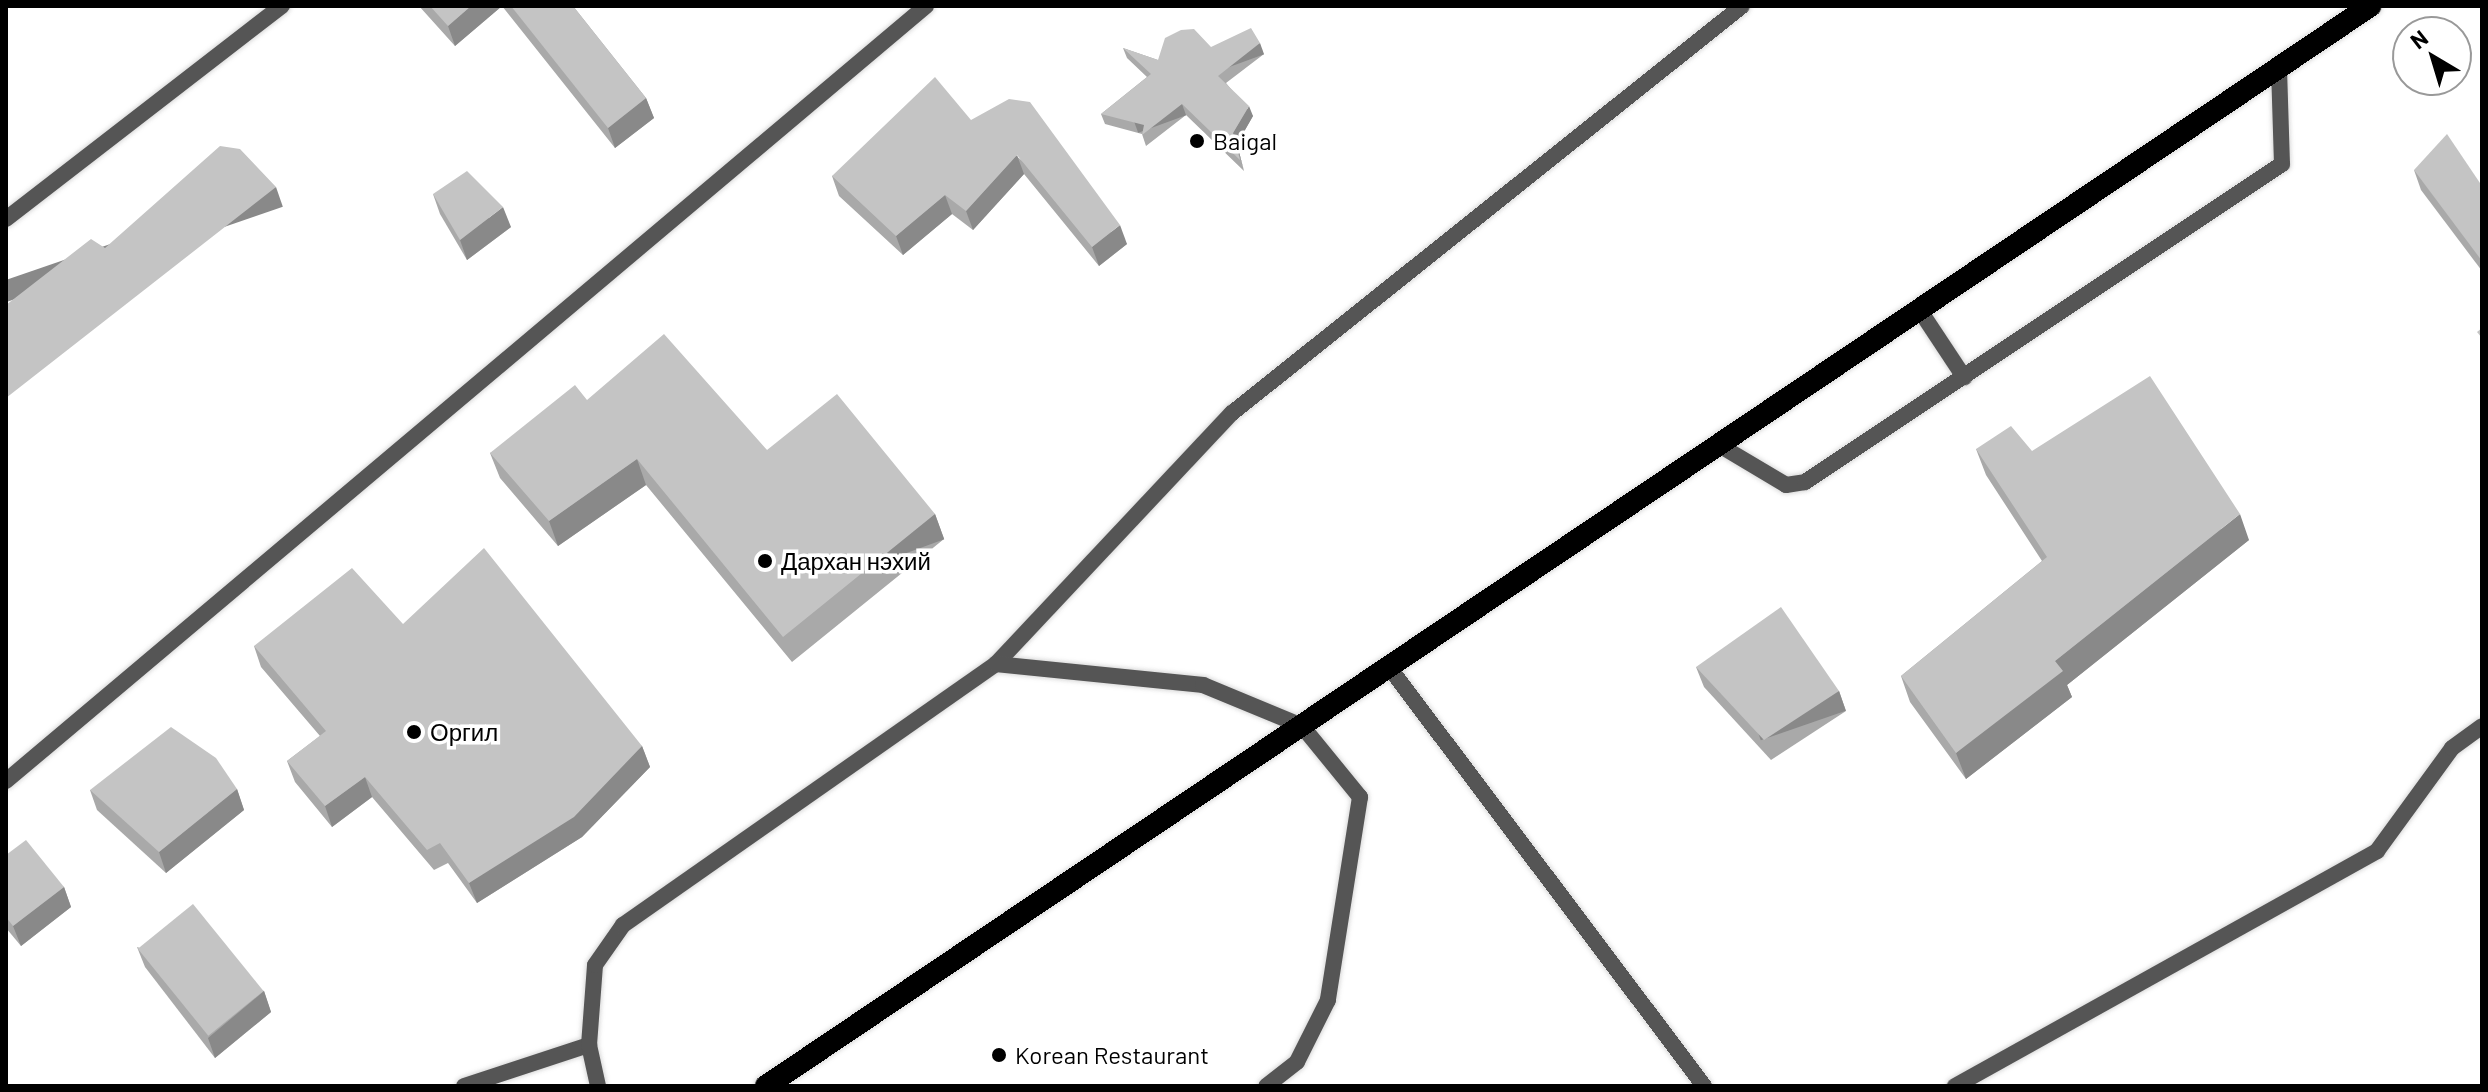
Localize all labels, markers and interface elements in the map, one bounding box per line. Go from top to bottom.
north arrow [2392,16,2472,96]
text: N [2405,24,2432,53]
place label: Baigal [1213,127,1277,155]
marker: Baigal [1188,132,1206,150]
place label: Дархан нэхий [781,547,931,575]
marker: Дархан нэхий [756,552,774,570]
place label: Оргил [430,718,498,746]
marker: Оргил [405,723,423,741]
place label: Korean Restaurant [1015,1041,1209,1069]
marker: Korean Restaurant [990,1046,1008,1064]

